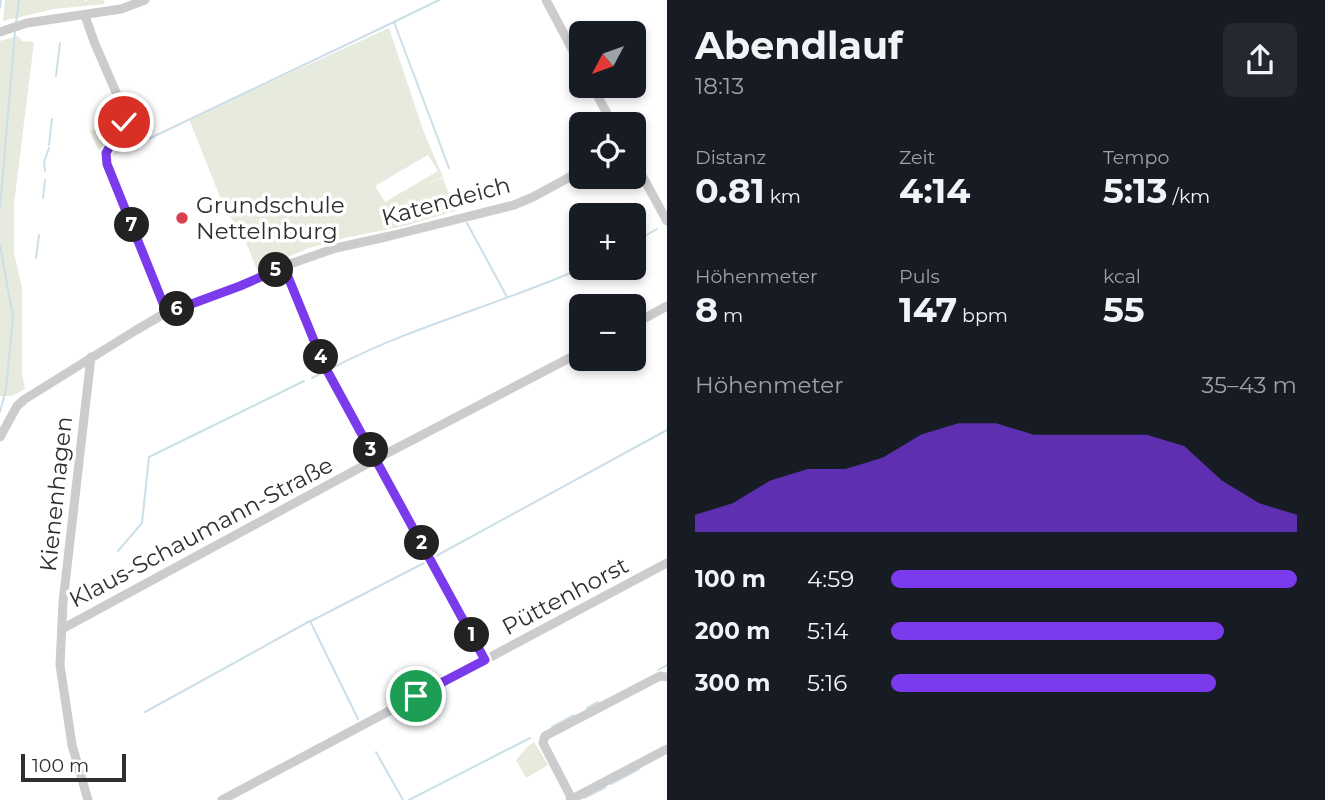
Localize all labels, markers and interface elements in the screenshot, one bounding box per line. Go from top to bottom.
north arrow [569,21,646,98]
map controls [569,21,646,371]
text: Abendlauf [695,22,903,69]
button: share [1223,23,1297,97]
text: 18:13 [695,72,744,100]
pin [94,92,154,152]
icon: check [105,103,143,141]
button: locate [569,112,646,189]
text: Distanz [695,146,766,169]
text: Zeit [899,146,935,169]
text: Tempo [1103,146,1169,169]
text: 0.81 [695,169,765,212]
text: 4:14 [899,169,970,212]
text: 5:13 [1103,169,1167,212]
street label: Katendeich [379,170,513,232]
text: km [765,185,801,208]
text: /km [1167,185,1210,208]
place label: Grundschule Nettelnburg [196,191,345,245]
button: + [569,203,646,280]
pin: 7 [114,208,150,243]
marker: Grundschule Nettelnburg [174,210,190,226]
text: 7 [126,213,137,236]
pin: 5 [258,252,294,288]
text: 5 [270,258,281,281]
text: Höhenmeter [695,265,818,288]
text: Puls [899,265,940,288]
text: kcal [1103,265,1141,288]
text: 8 [695,288,718,331]
text: 147 [899,288,957,331]
text: 55 [1103,288,1144,331]
pin: 6 [160,292,194,326]
button: − [569,294,646,371]
text: 6 [170,297,183,320]
text: m [718,304,743,327]
text: bpm [957,304,1008,327]
pin: 4 [304,340,338,374]
text: 4 [314,345,327,368]
text: Höhenmeter [695,371,843,399]
text: 35–43 m [1201,371,1297,399]
street label: Kienenhagen [34,415,78,573]
pin: 3 [354,433,388,468]
text: 3 [365,438,376,461]
street label: Klaus-Schaumann-Straße [64,450,338,614]
pin: 2 [404,526,440,560]
text: 2 [416,531,427,554]
street label: Püttenhorst [497,551,633,641]
text: 100 m [695,565,766,593]
text: 4:59 [807,565,854,593]
text: 200 m [695,617,770,645]
text: 5:14 [807,617,848,645]
pin: 1 [454,618,490,652]
text: 1 [468,623,475,646]
pin [386,666,446,726]
text: 300 m [695,669,771,697]
text: 5:16 [807,669,847,697]
icon: arrive [397,677,435,715]
scale bar [21,751,126,783]
text: 100 m [32,754,89,777]

